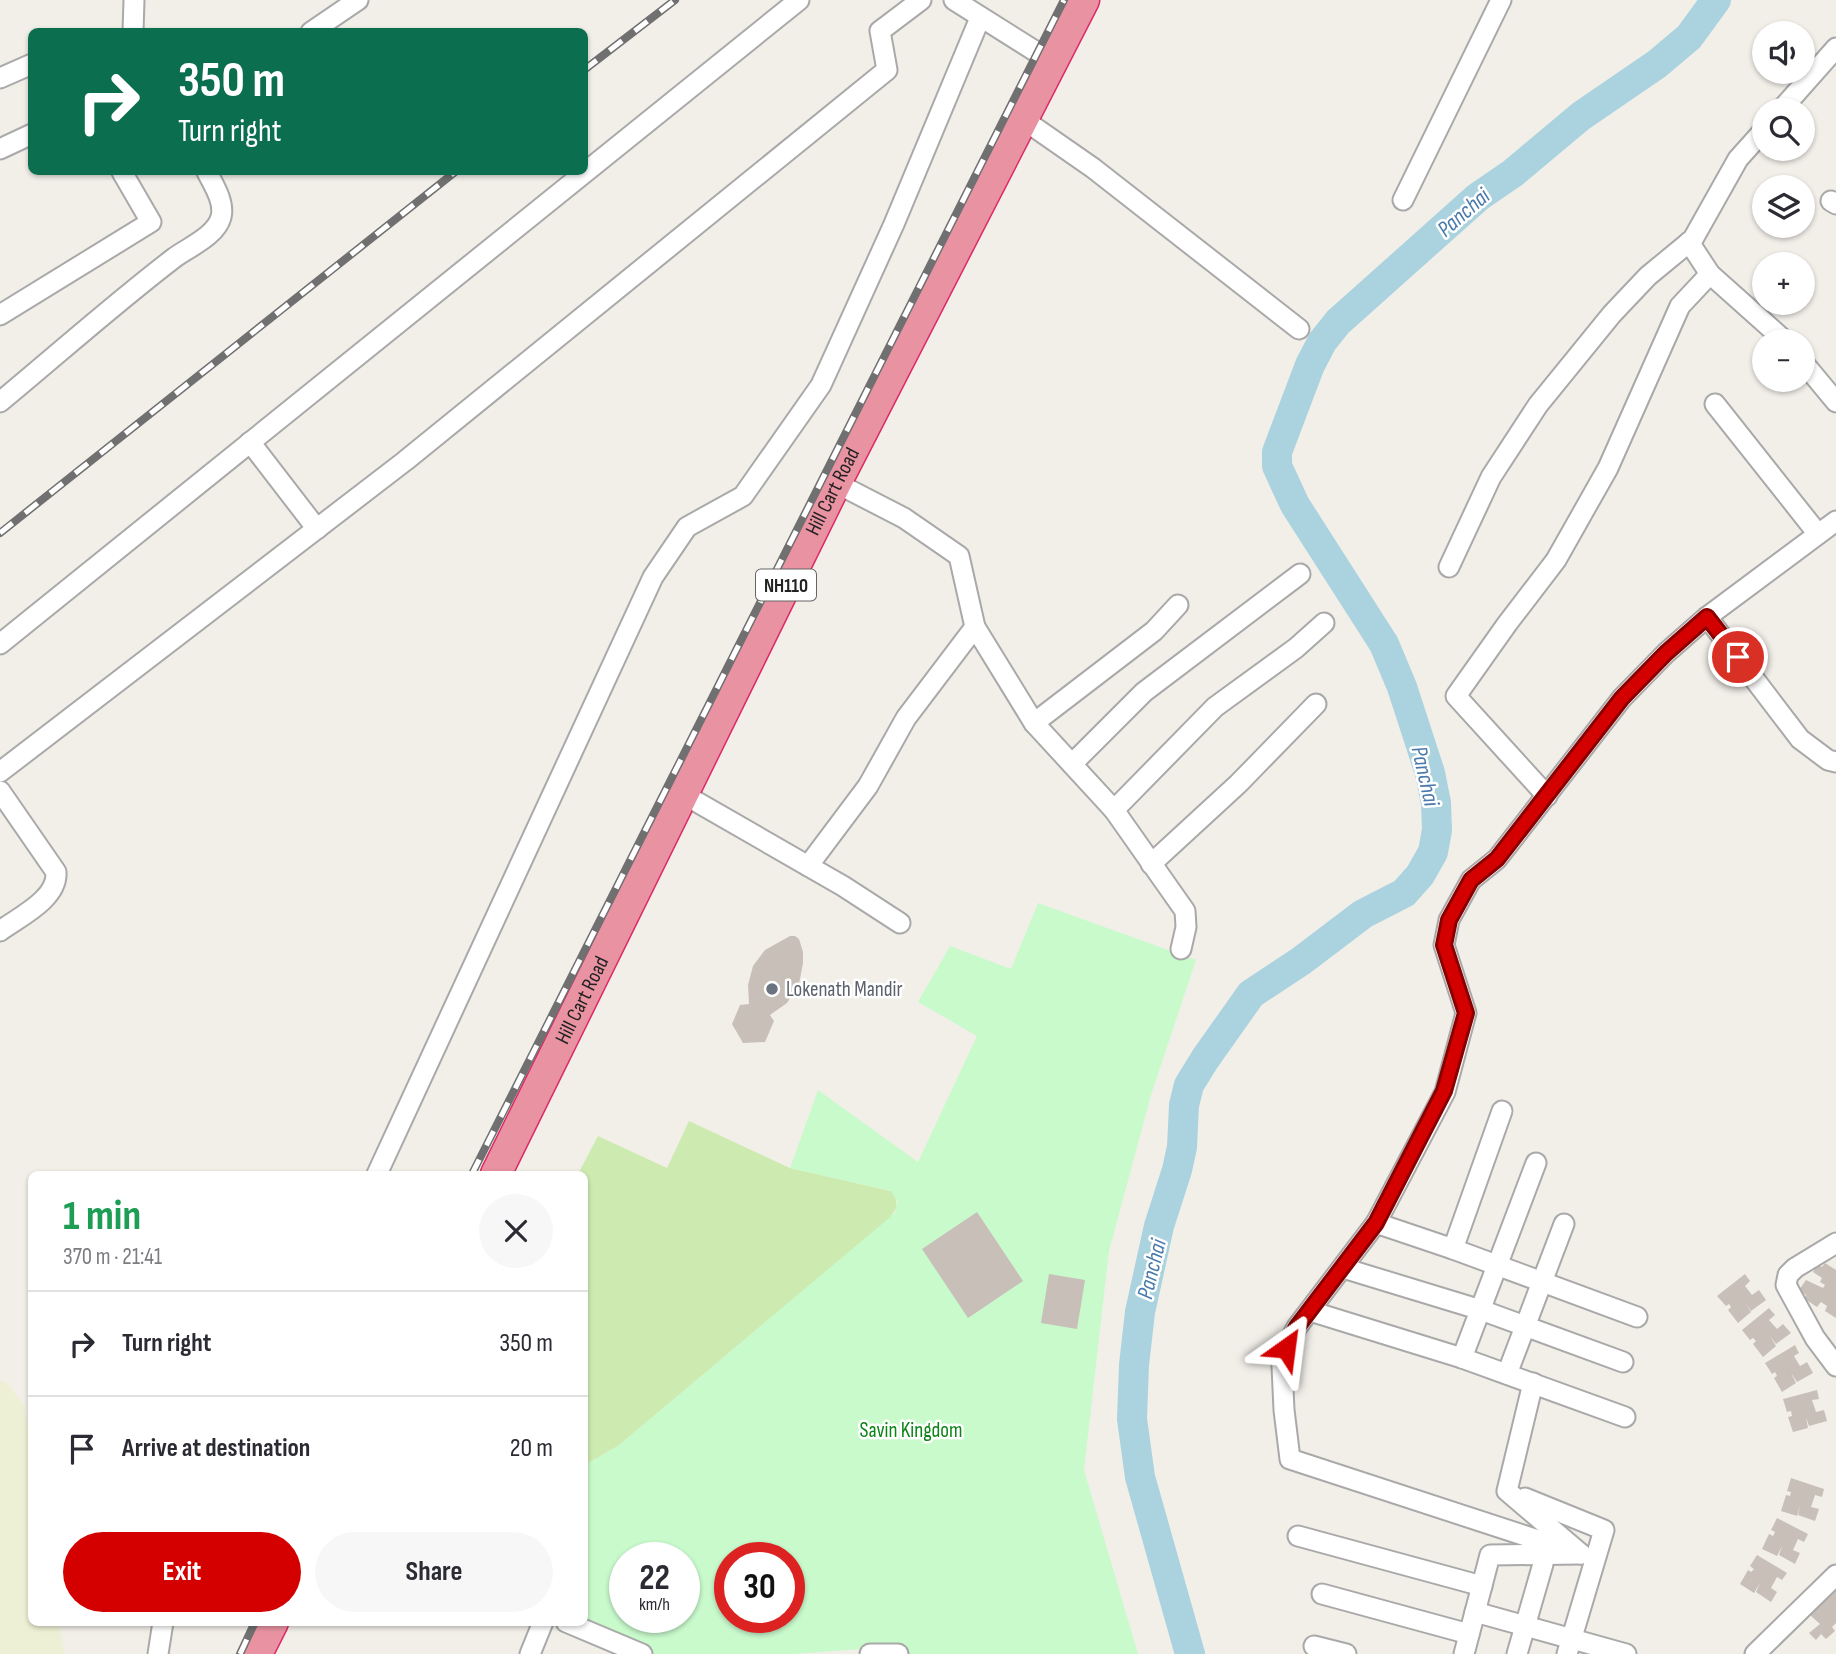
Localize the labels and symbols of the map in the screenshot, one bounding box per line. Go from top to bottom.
water label: Panchai [1432,182,1496,243]
street label: Hill Cart Road [800,444,865,539]
road number: NH110 [756,570,816,600]
pin [1708,627,1768,687]
water label: Panchai [1405,744,1446,810]
street label: Hill Cart Road [550,952,614,1048]
place label: Lokenath Mandir [786,977,902,1002]
marker: Lokenath Mandir [764,981,780,997]
water label: Panchai [1131,1236,1173,1302]
position arrow [1249,1311,1323,1385]
park label: Savin Kingdom [860,1418,962,1443]
speed limit sign: 30 [714,1542,805,1633]

